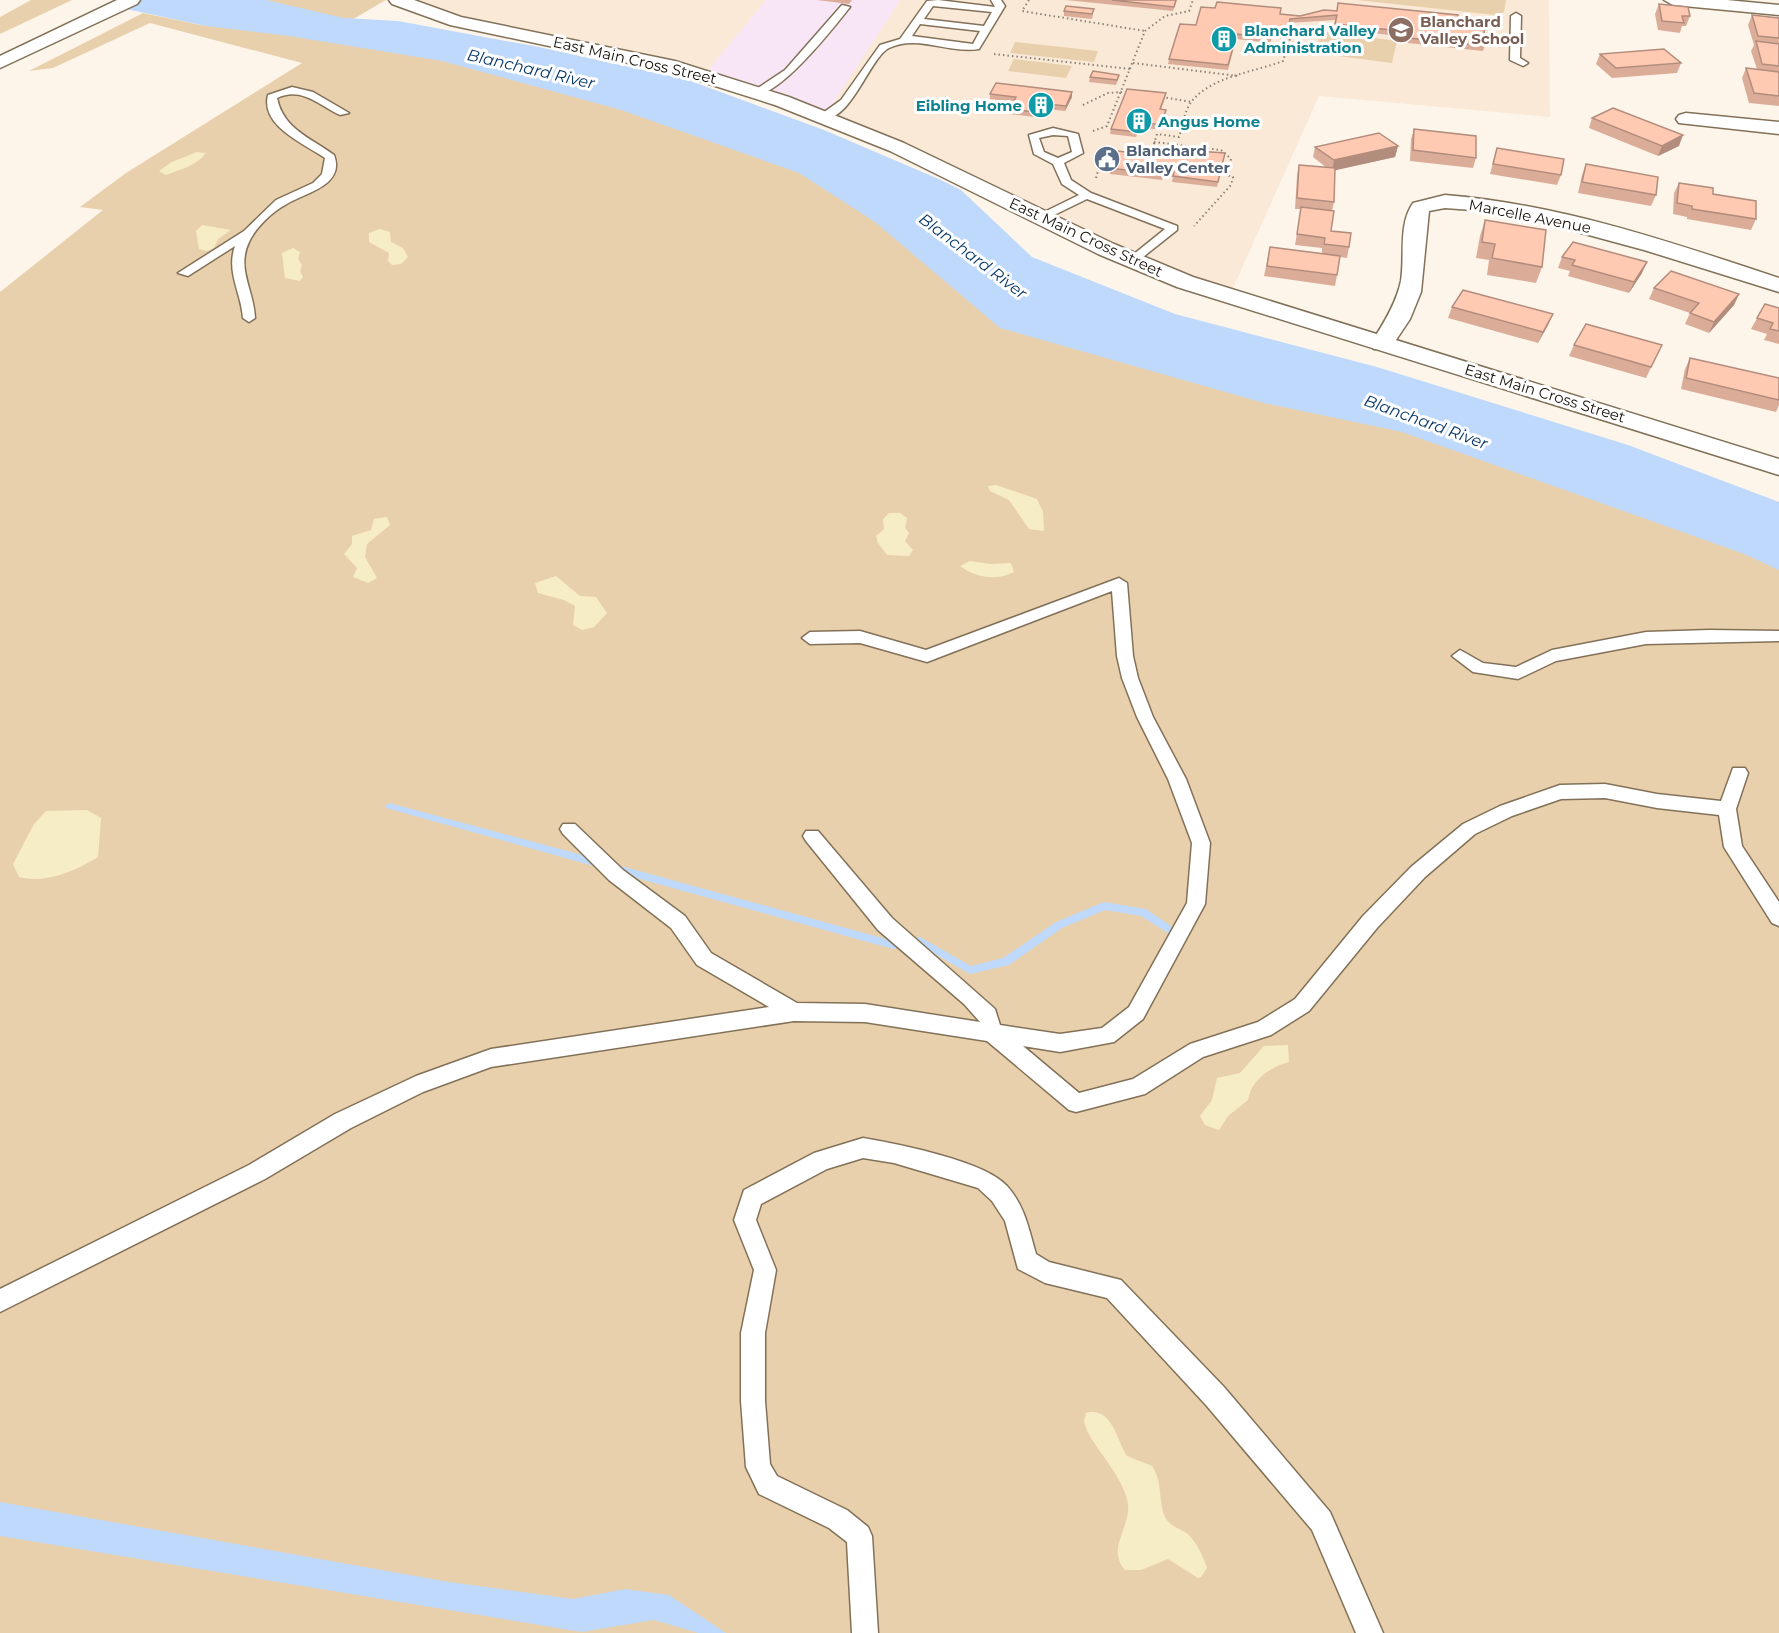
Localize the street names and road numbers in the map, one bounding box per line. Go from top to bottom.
street label: East Main Cross Street [551,32,719,88]
street label: East Main Cross Street [1006,193,1166,281]
street label: Marcelle Avenue [1467,195,1593,237]
street label: East Main Cross Street [1462,359,1628,427]

